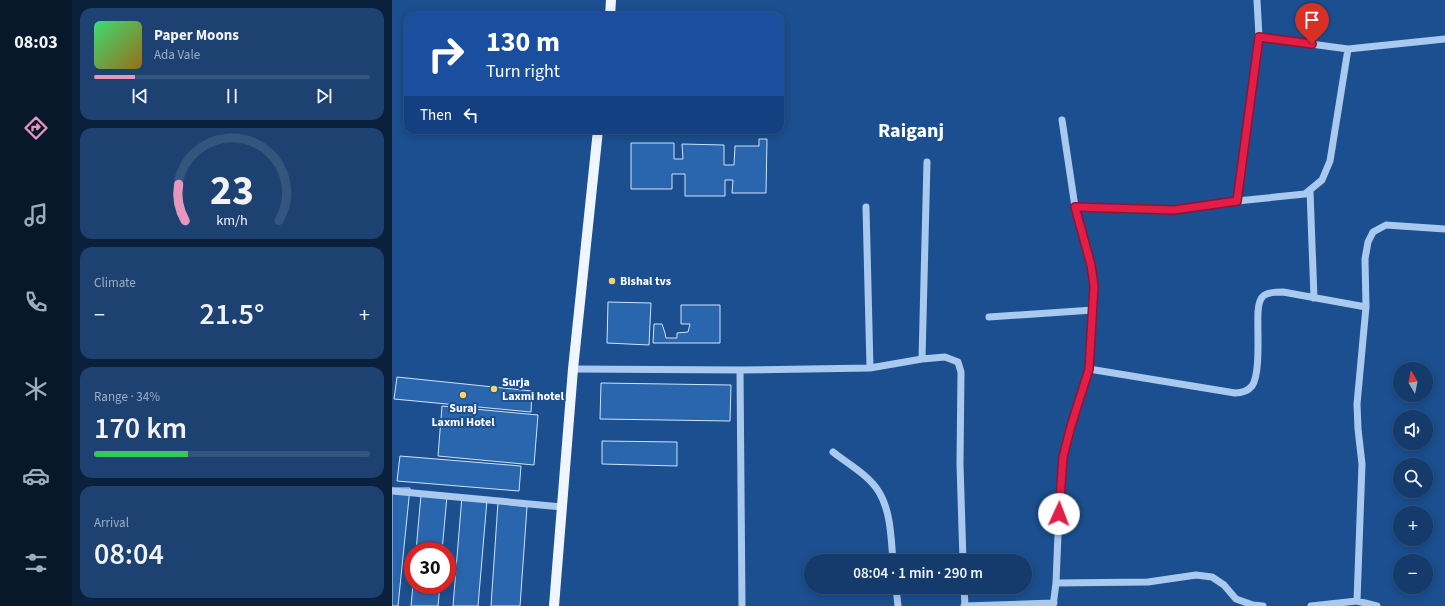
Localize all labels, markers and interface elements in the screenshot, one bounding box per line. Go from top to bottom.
pin [1295,3,1329,44]
icon: arrive [1301,9,1323,31]
text: 130 m [486,22,560,62]
text: Paper Moons [154,25,239,46]
icon: right [420,28,472,80]
text: 08:03 [14,30,58,55]
text: Ada Vale [154,46,200,64]
text: Turn right [486,59,560,84]
icon: previous [129,85,151,107]
icon: pause [221,85,243,107]
icon: next [313,85,335,107]
icon: left [460,104,482,126]
text: Then [420,105,452,126]
icon: directions [22,114,50,142]
district label: Raiganj [878,117,944,145]
text: 23 [210,161,254,221]
icon: music [22,201,50,229]
text: km/h [216,210,248,231]
place label: Bishal tvs [620,273,671,290]
text: Climate [94,274,136,292]
marker: Bishal tvs [607,276,617,286]
icon: phone [22,288,50,316]
text: 21.5° [200,293,264,336]
text: − [94,299,105,331]
text: + [359,299,370,331]
north arrow [1393,362,1433,402]
map controls [1393,362,1433,594]
place label: Surja Laxmi hotel [502,374,564,405]
icon: climate [22,375,50,403]
marker: Surja Laxmi hotel [489,384,499,394]
text: Range · 34% [94,388,160,406]
marker: Suraj Laxmi Hotel [458,390,468,400]
place label: Suraj Laxmi Hotel [431,400,495,431]
text: 170 km [94,407,187,450]
button: sound [1393,410,1433,450]
button: search [1393,458,1433,498]
icon: car [22,462,50,490]
position arrow [1038,493,1080,535]
button: + [1393,506,1433,546]
text: Arrival [94,514,129,532]
text: 08:04 [94,533,164,576]
speed limit sign: 30 [404,542,456,594]
icon: filters [22,549,50,577]
button: − [1393,554,1433,594]
text: 08:04 · 1 min · 290 m [853,563,983,584]

